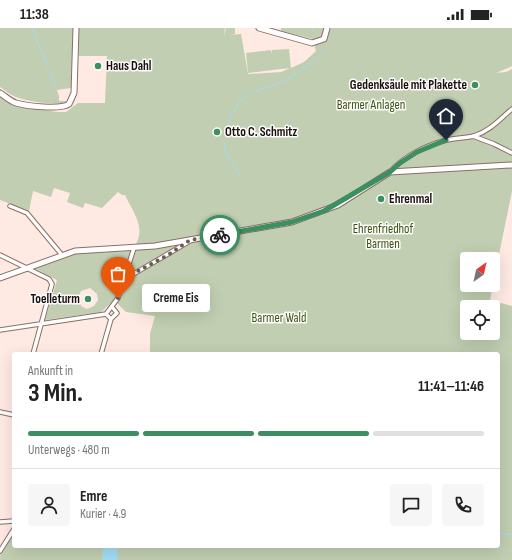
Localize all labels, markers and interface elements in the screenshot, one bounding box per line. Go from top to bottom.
text: 11:38 [20,5,49,24]
place label: Haus Dahl [106,58,152,74]
marker: Haus Dahl [93,61,103,71]
place label: Gedenksäule mit Plakette [350,77,467,93]
marker: Gedenksäule mit Plakette [470,80,480,90]
park label: Barmer Anlagen [337,97,405,113]
pin [429,99,463,140]
icon: home [435,105,457,127]
place label: Otto C. Schmitz [225,124,297,140]
marker: Otto C. Schmitz [212,127,222,137]
place label: Ehrenmal [389,191,433,207]
marker: Ehrenmal [376,194,386,204]
courier [200,215,240,255]
park label: Ehrenfriedhof Barmen [353,221,413,252]
icon: bike [209,224,231,246]
north arrow [460,252,500,292]
map controls [460,252,500,340]
pin [101,257,135,298]
icon: bag [107,263,129,285]
callout: Creme Eis [142,284,210,312]
text: Creme Eis [153,290,199,306]
place label: Toelleturm [30,291,80,307]
marker: Toelleturm [83,294,93,304]
button: locate [460,300,500,340]
park label: Barmer Wald [252,310,306,326]
text: Ankunft in [28,363,73,379]
text: 11:41–11:46 [418,377,484,396]
text: 3 Min. [28,378,83,409]
text: Unterwegs · 480 m [28,442,110,458]
button: person [28,484,70,526]
button: chat [390,484,432,526]
button: phone [442,484,484,526]
text: Emre [80,487,107,506]
text: Kurier · 4.9 [80,506,126,522]

